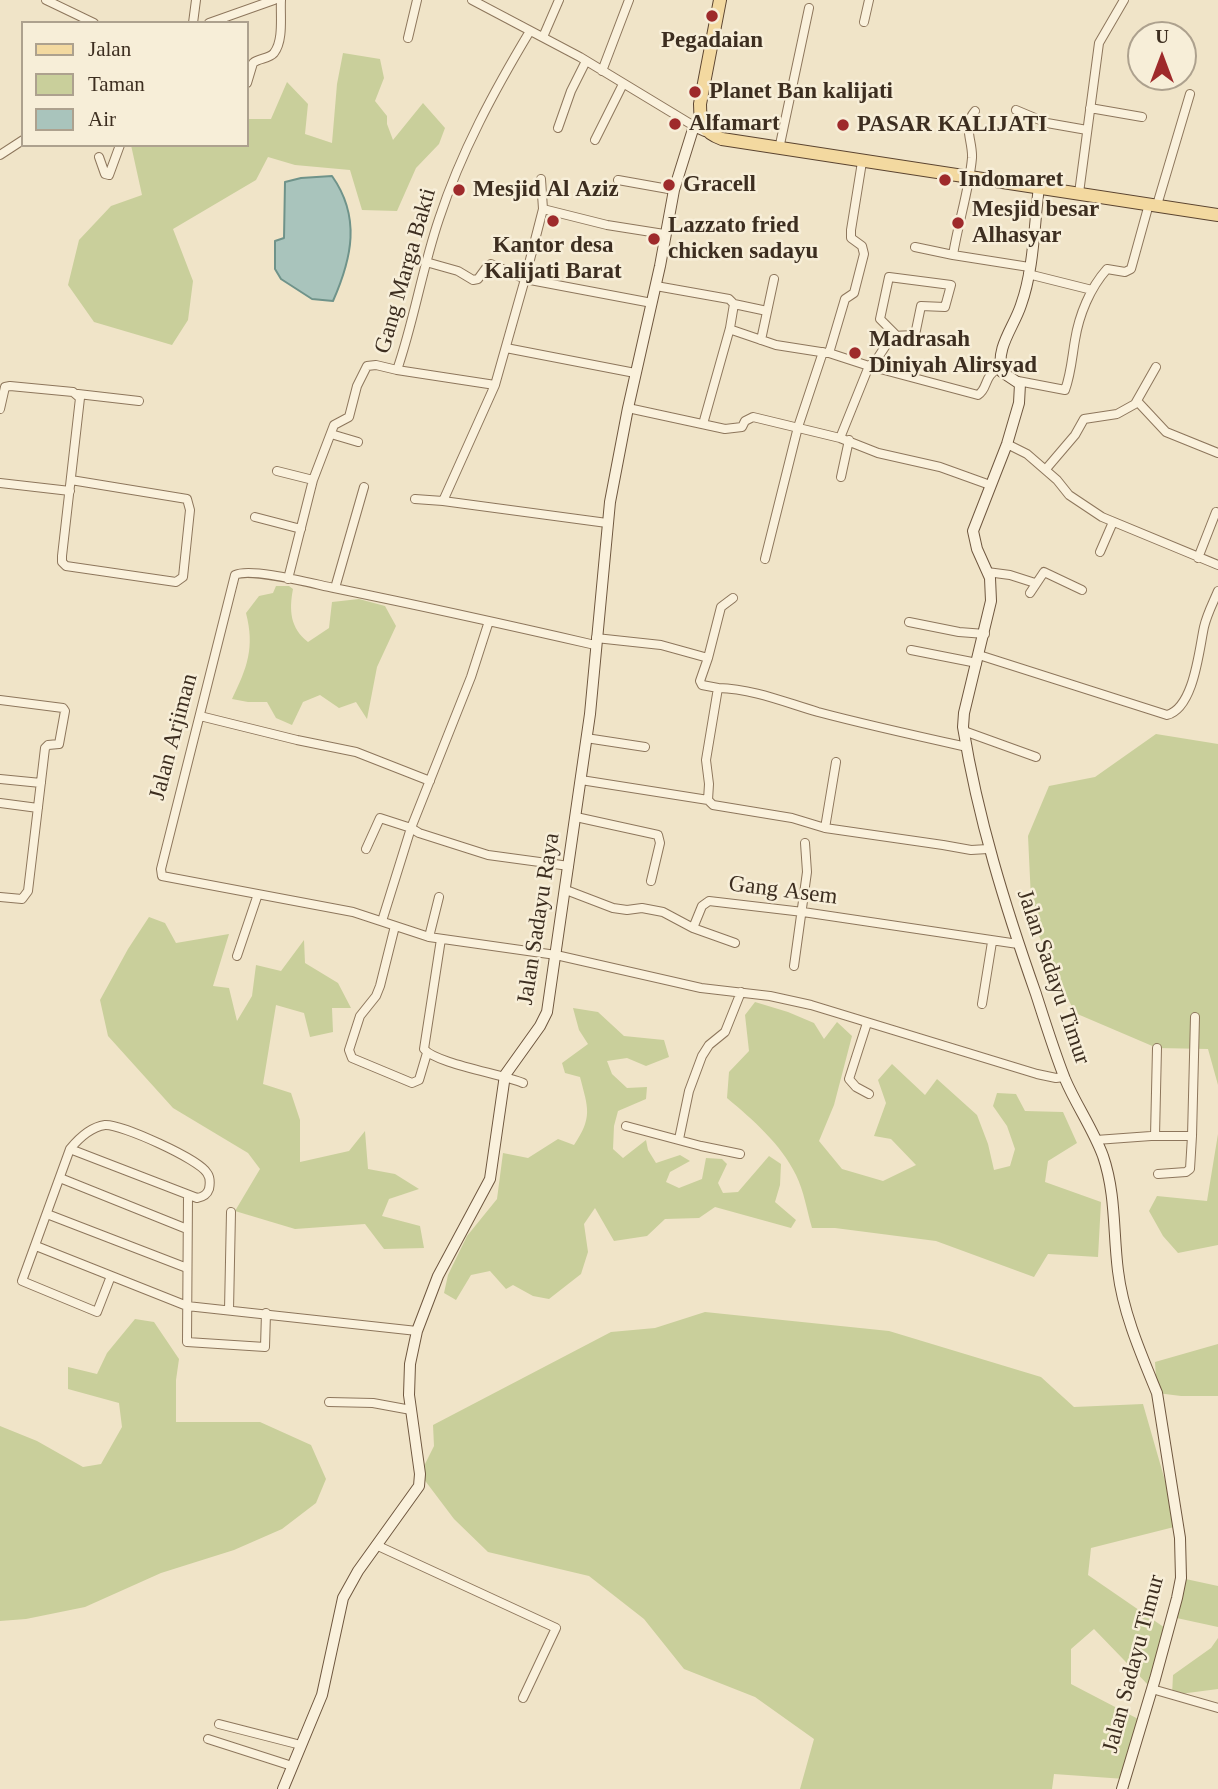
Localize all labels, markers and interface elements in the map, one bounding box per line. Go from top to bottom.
marker: Pegadaian [704,8,720,24]
legend [21,21,248,147]
north arrow [1127,21,1197,91]
text: U [1155,26,1169,47]
place label: Pegadaian [661,27,763,55]
text: Jalan [88,37,131,61]
text: Taman [88,72,145,96]
place label: Planet Ban kalijati [709,78,893,106]
marker: Planet Ban kalijati [687,84,703,100]
text: Air [88,107,116,131]
place label: Alfamart [689,110,780,138]
place label: PASAR KALIJATI [857,111,1047,139]
marker: Alfamart [667,116,683,132]
marker: PASAR KALIJATI [835,117,851,133]
place label: Indomaret [959,166,1063,194]
place label: Gracell [683,171,756,199]
marker: Indomaret [937,172,953,188]
place label: Mesjid Al Aziz [473,176,619,204]
marker: Gracell [661,177,677,193]
marker: Mesjid Al Aziz [451,182,467,198]
street label: Gang Marga Bakti [369,185,443,357]
place label: Mesjid besar Alhasyar [972,196,1099,250]
place label: Lazzato fried chicken sadayu [668,212,818,266]
marker: Kantor desa Kalijati Barat [545,213,561,229]
marker: Mesjid besar Alhasyar [950,215,966,231]
marker: Lazzato fried chicken sadayu [646,231,662,247]
place label: Kantor desa Kalijati Barat [484,232,622,286]
place label: Madrasah Diniyah Alirsyad [869,326,1037,380]
marker: Madrasah Diniyah Alirsyad [847,345,863,361]
street label: Jalan Arjiman [144,671,204,803]
street label: Jalan Sadayu Raya [512,831,566,1007]
street label: Gang Asem [727,871,839,911]
street label: Jalan Sadayu Timur [1010,886,1096,1068]
street label: Jalan Sadayu Timur [1097,1572,1171,1756]

